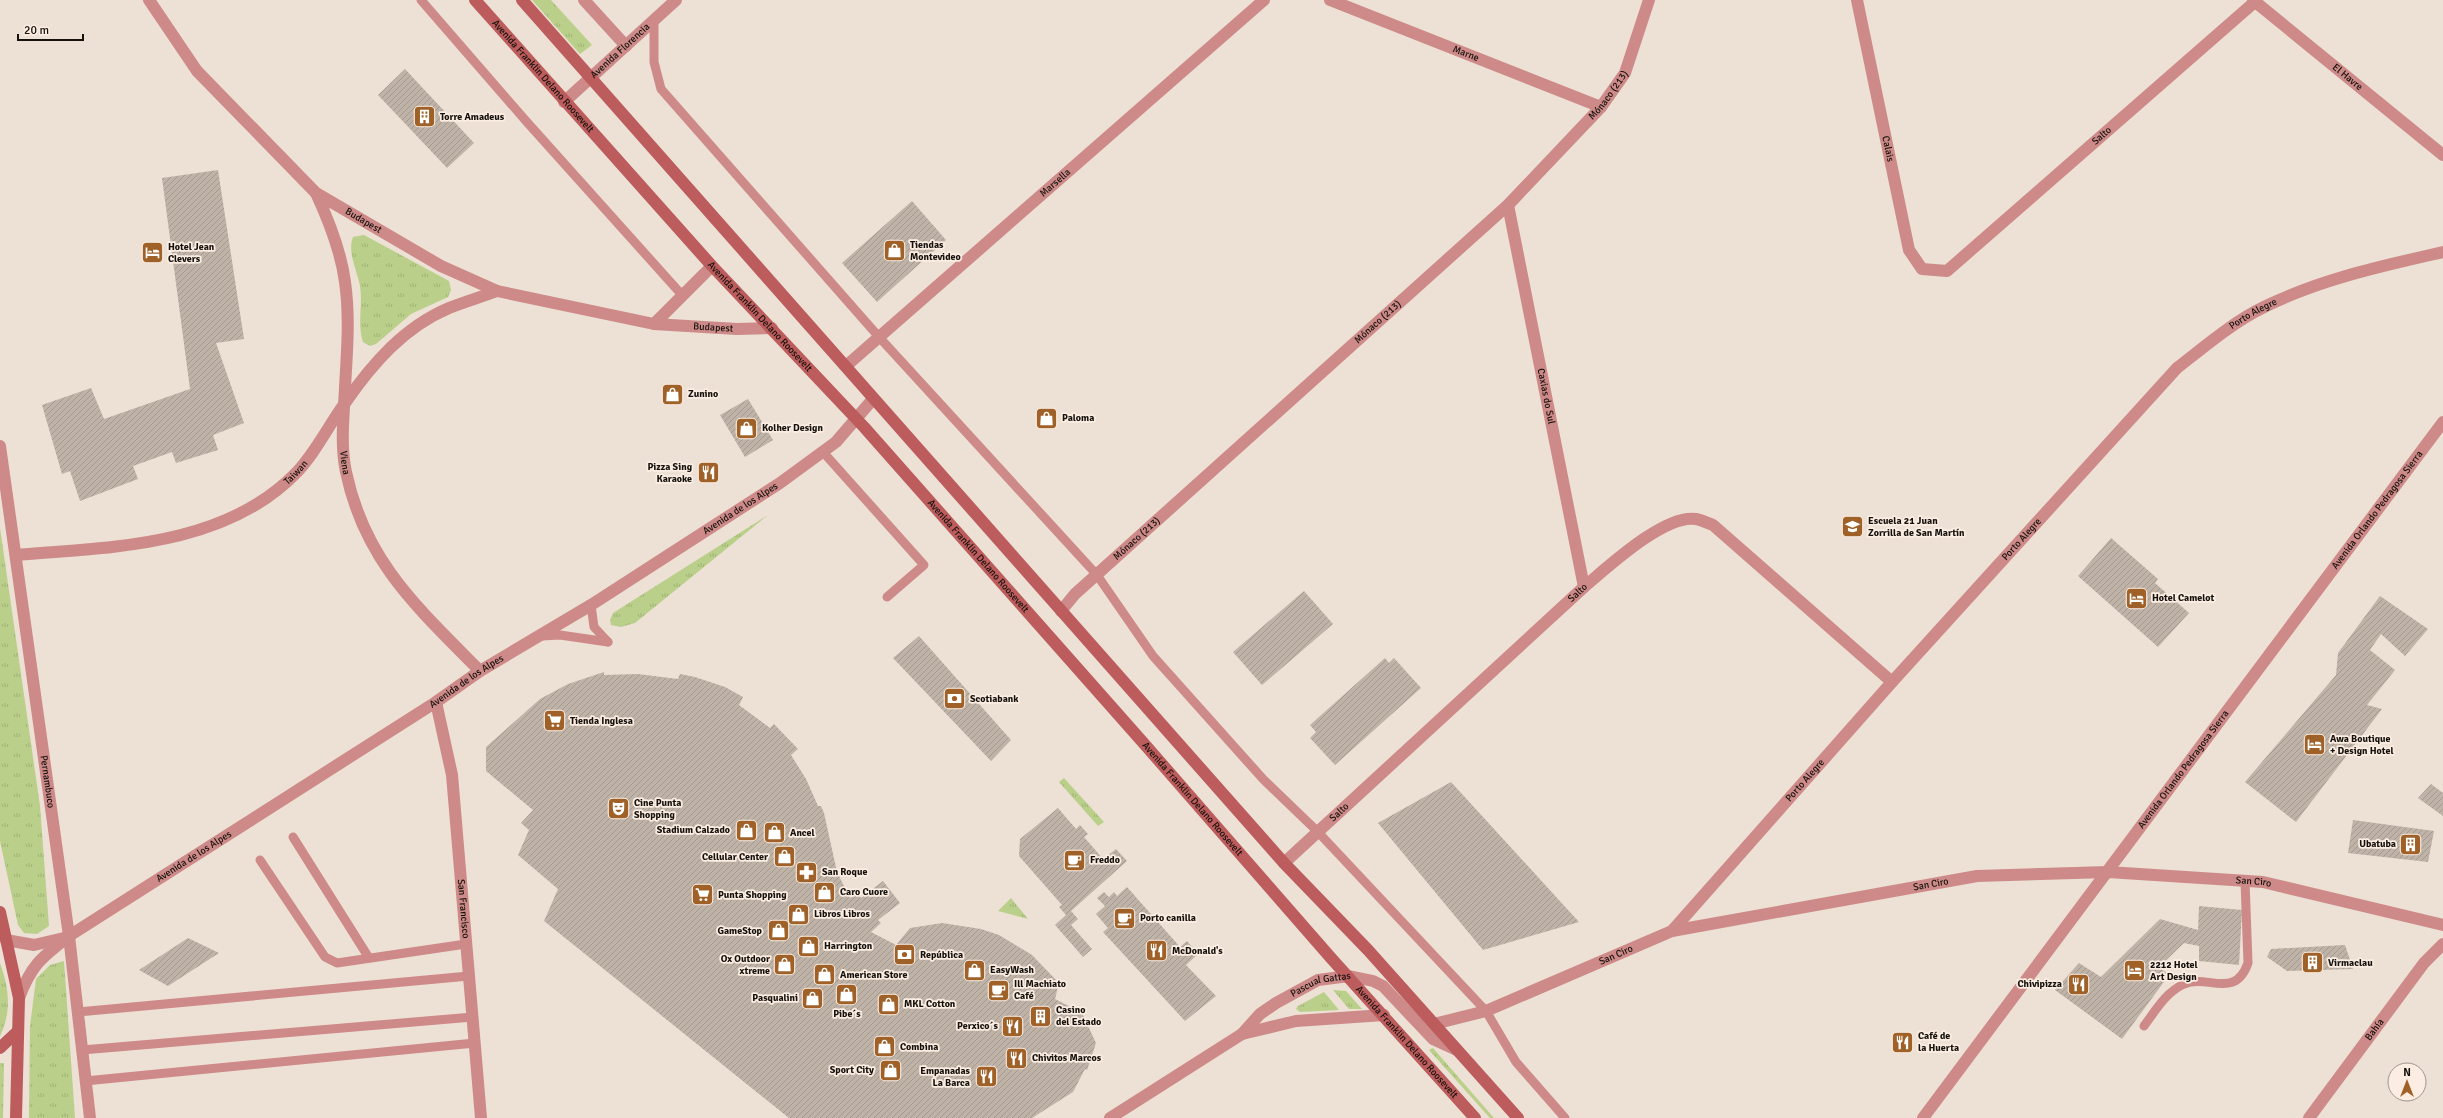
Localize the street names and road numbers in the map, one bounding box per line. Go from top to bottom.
street label: Avenida Franklin Delano Roosevelt [489,17,597,135]
street label: Avenida Florencia [588,21,652,81]
street label: Marne [1451,43,1481,64]
street label: El Havre [2330,61,2365,93]
street label: Mónaco (213) [1586,68,1631,122]
street label: Salto [2090,124,2114,147]
street label: Calais [1879,135,1897,163]
street label: Marsella [1037,166,1073,200]
street label: Budapest [343,205,384,236]
street label: Avenida Franklin Delano Roosevelt [705,259,815,375]
street label: Porto Alegre [2227,296,2279,332]
street label: Mónaco (213) [1352,298,1404,346]
street label: Budapest [693,320,734,335]
street label: Caxias do Sul [1535,367,1557,425]
street label: Avenida Orlando Pedragosa Sierra [2329,448,2425,572]
street label: Viena [337,450,352,476]
street label: Taiwan [281,458,311,488]
street label: Avenida de los Alpes [701,480,781,537]
street label: Avenida Franklin Delano Roosevelt [925,497,1032,616]
street label: Mónaco (213) [1111,514,1163,563]
street label: Porto Alegre [1999,516,2044,563]
street label: Salto [1565,581,1590,605]
street label: Avenida de los Alpes [427,652,506,711]
street label: Avenida Orlando Pedragosa Sierra [2135,708,2232,831]
street label: Avenida Franklin Delano Roosevelt [1140,740,1246,859]
street label: Pernambuco [38,754,57,809]
street label: Porto Alegre [1783,757,1827,804]
street label: Salto [1327,800,1351,824]
street label: Avenida de los Alpes [154,828,234,885]
street label: San Ciro [2235,874,2273,890]
street label: San Ciro [1912,875,1949,893]
street label: San Francisco [455,879,472,939]
street label: San Ciro [1597,943,1635,968]
street label: Pascual Gattas [1289,970,1352,1000]
street label: Avenida Franklin Delano Roosevelt [1353,983,1461,1101]
street label: Bahía [2362,1016,2387,1043]

